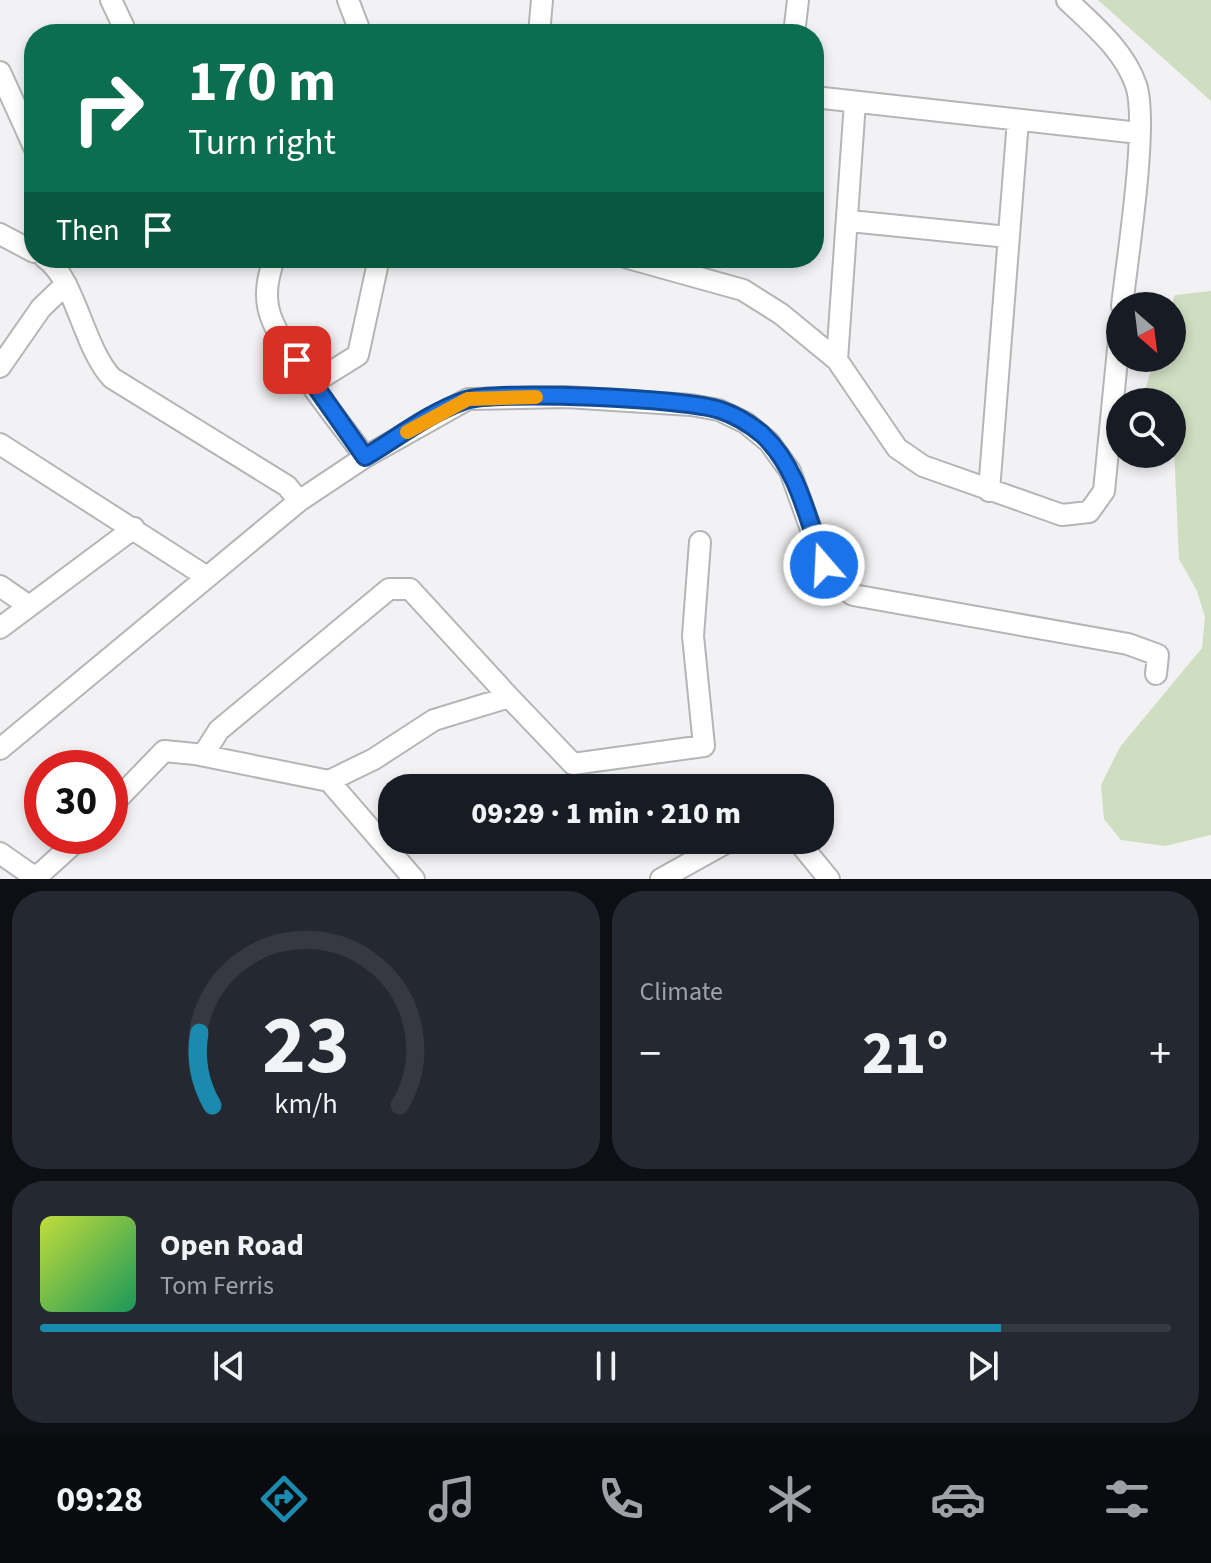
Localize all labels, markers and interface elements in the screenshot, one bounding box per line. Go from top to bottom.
text: 170 m [188,43,336,122]
icon: right [56,56,160,160]
text: Turn right [188,117,336,168]
icon: arrive [136,208,180,252]
text: Then [56,209,120,252]
north arrow [1106,292,1186,372]
map controls [1106,292,1186,468]
pin [263,326,331,394]
icon: arrive [275,338,319,382]
button: search [1106,388,1186,468]
position arrow [782,523,866,607]
speed limit sign: 30 [24,750,128,854]
text: 09:29 · 1 min · 210 m [471,792,741,835]
text: Climate [640,973,723,1010]
text: 23 [262,987,350,1105]
text: 21° [862,1012,948,1097]
text: − [640,1023,661,1086]
text: + [1149,1023,1171,1086]
text: km/h [274,1084,337,1124]
text: Open Road [160,1224,304,1267]
text: Tom Ferris [160,1267,274,1304]
icon: previous [207,1344,251,1388]
icon: pause [584,1344,628,1388]
icon: next [961,1344,1005,1388]
icon: directions [256,1471,312,1527]
icon: music [424,1471,480,1527]
icon: phone [593,1471,649,1527]
icon: climate [762,1471,818,1527]
icon: car [930,1471,986,1527]
icon: filters [1099,1471,1155,1527]
text: 09:28 [56,1474,143,1525]

